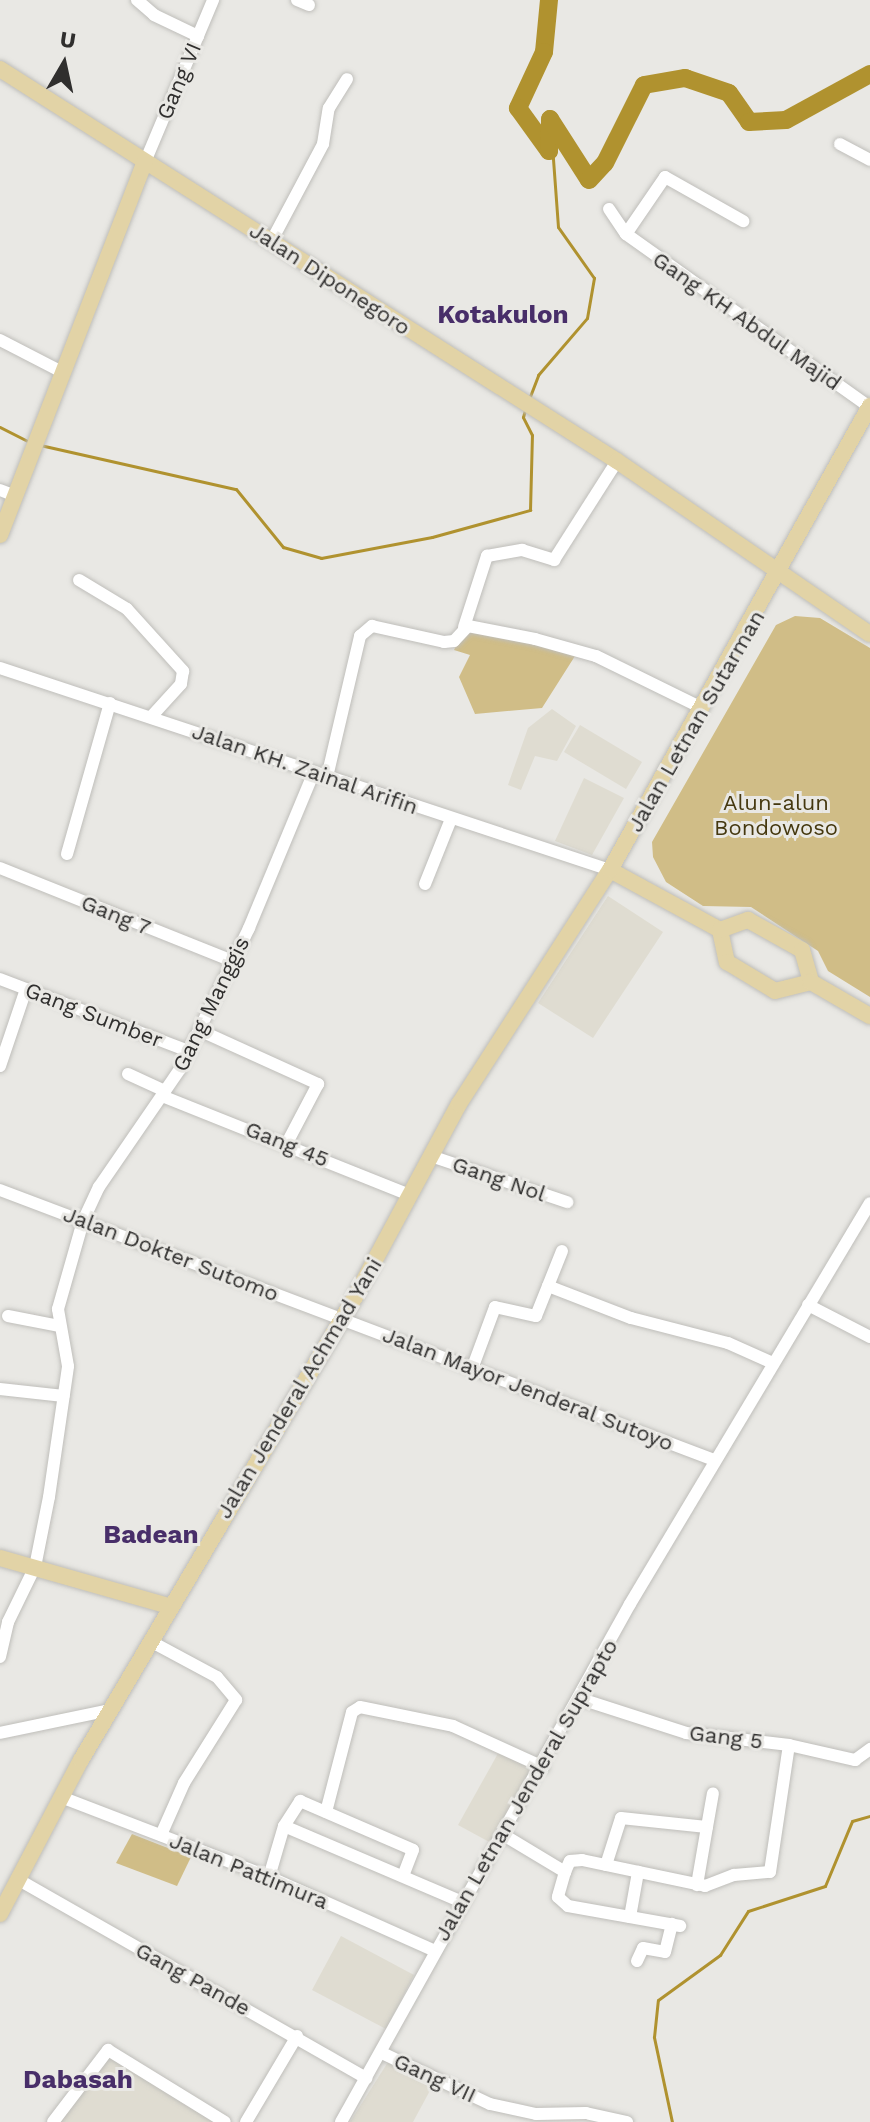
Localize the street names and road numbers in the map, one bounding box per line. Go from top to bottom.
street label: Gang VI [151,38,207,124]
street label: Jalan Diponegoro [245,217,415,341]
street label: Gang KH Abdul Majid [647,245,847,397]
street label: Jalan Letnan Sutarman [622,605,770,837]
street label: Jalan KH. Zainal Arifin [188,718,422,820]
street label: Gang 7 [77,889,155,941]
street label: Gang Manggis [167,932,255,1076]
street label: Gang Sumber [21,977,167,1053]
street label: Gang 45 [242,1115,332,1173]
street label: Gang Nol [449,1151,549,1207]
street label: Jalan Dokter Sutomo [59,1201,283,1307]
street label: Jalan Jenderal Achmad Yani [210,1251,388,1525]
street label: Jalan Mayor Jenderal Sutoyo [378,1321,678,1457]
street label: Jalan Letnan Jenderal Suprapto [428,1634,624,1946]
street label: Gang 5 [688,1719,764,1755]
street label: Jalan Pattimura [166,1827,332,1915]
street label: Gang Pande [131,1937,255,2021]
street label: Gang VII [389,2047,481,2109]

